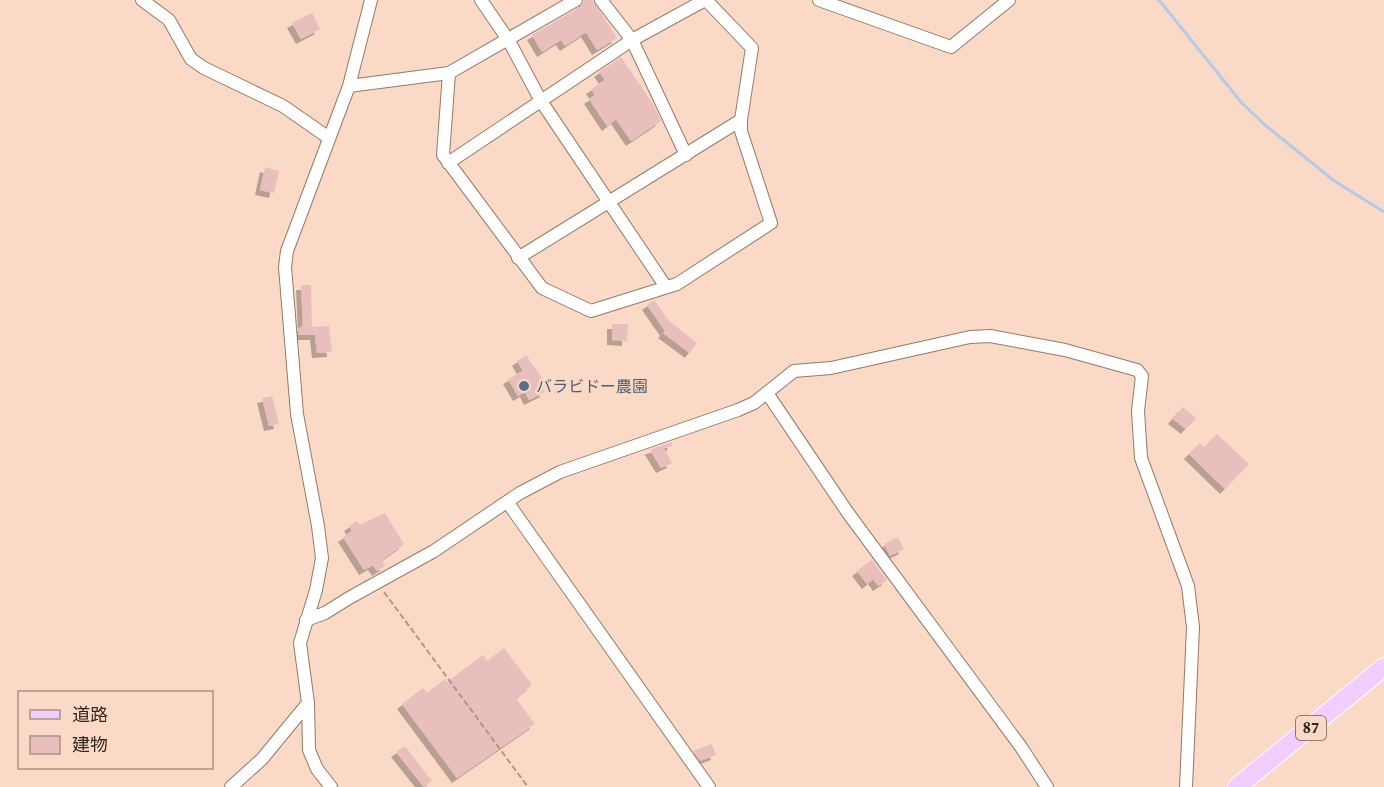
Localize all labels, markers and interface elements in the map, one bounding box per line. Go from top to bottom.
place label: バラビドー農園 [536,375,648,397]
marker: バラビドー農園 [517,379,531,393]
legend [18,691,213,769]
text: 道路 [72,702,108,727]
road number: 87 [1296,716,1326,740]
text: 建物 [72,732,108,757]

